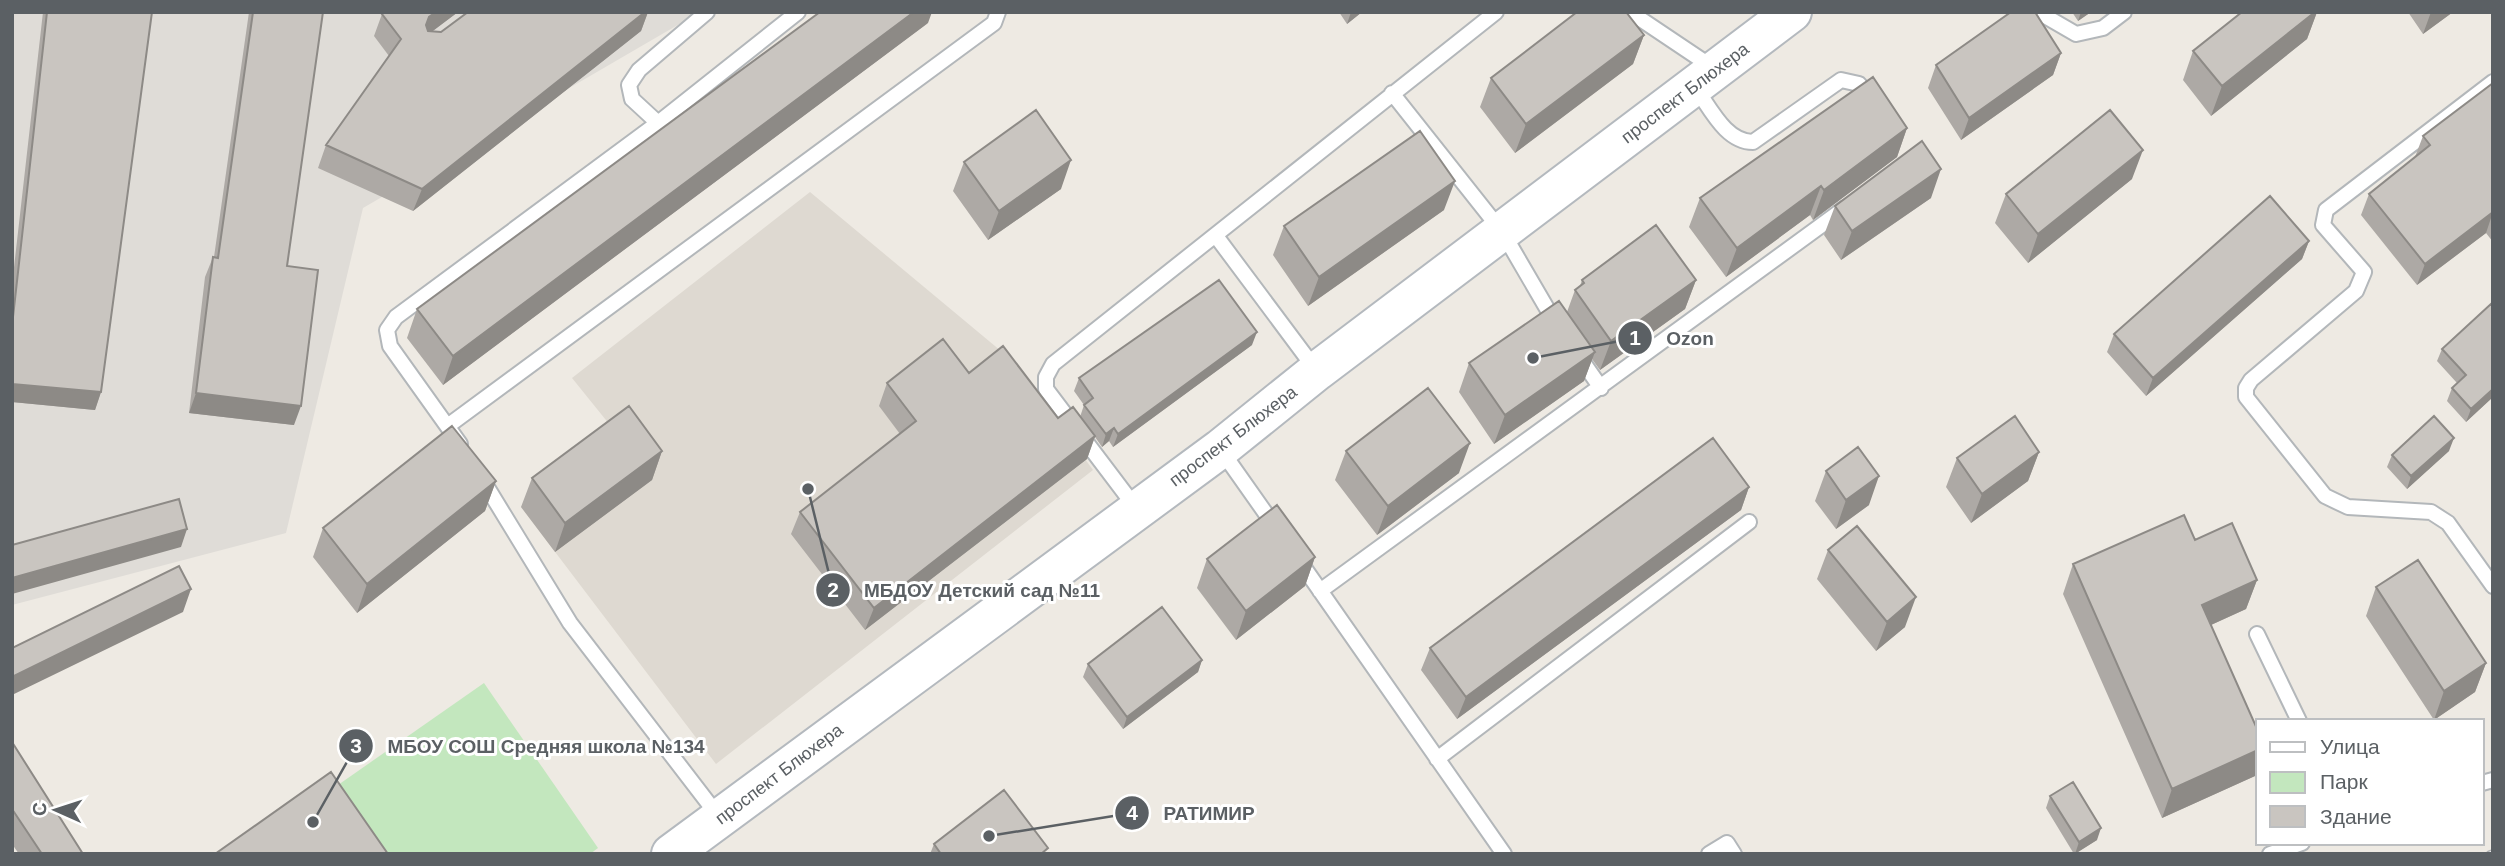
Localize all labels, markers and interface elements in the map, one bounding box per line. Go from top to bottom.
street label: проспект Блюхера [1617,38,1753,147]
callout: Ozon [1617,318,1728,358]
text: 1 [1629,326,1641,349]
text: Ozon [1666,328,1714,349]
street label: проспект Блюхера [1165,381,1301,490]
callout: МБДОУ Детский сад №11 [815,570,1114,610]
text: 2 [827,578,839,601]
text: МБДОУ Детский сад №11 [864,580,1101,601]
street label: проспект Блюхера [711,719,847,828]
legend [2256,719,2484,845]
callout: МБОУ СОШ Средняя школа №134 [339,726,719,766]
text: 3 [350,734,362,757]
text: Улица [2320,735,2380,758]
text: МБОУ СОШ Средняя школа №134 [387,736,705,757]
text: Парк [2320,770,2368,793]
north arrow [21,775,91,845]
callout: РАТИМИР [1115,793,1269,833]
text: С [29,801,50,817]
text: 4 [1126,801,1138,824]
text: РАТИМИР [1163,803,1255,824]
text: Здание [2320,805,2392,828]

